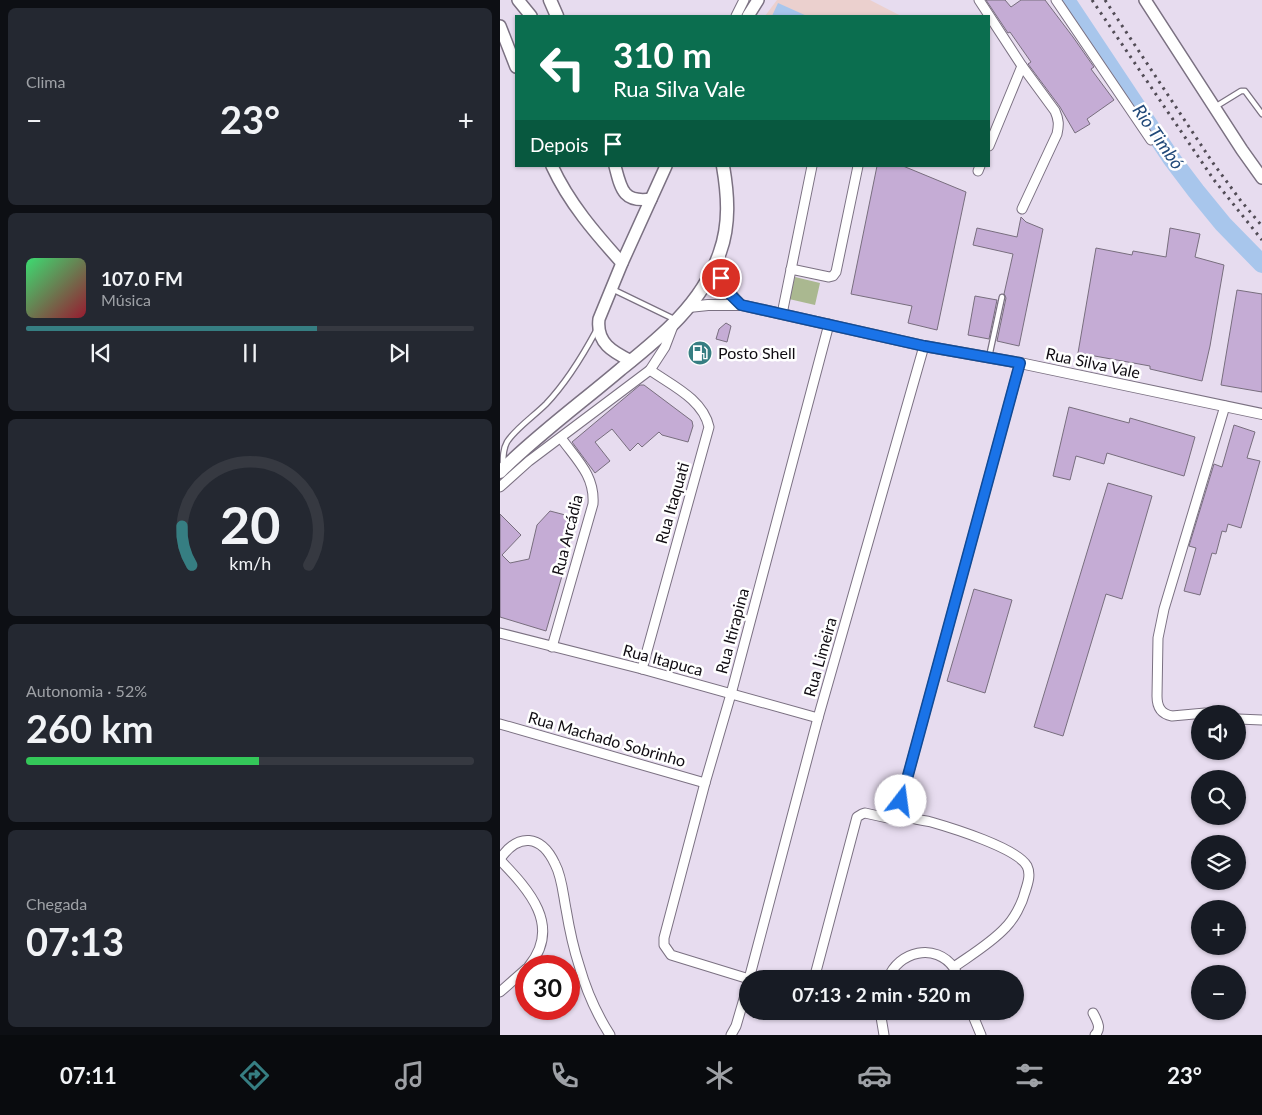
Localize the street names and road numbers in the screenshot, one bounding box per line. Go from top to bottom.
street label: Rua Silva Vale [1044,343,1142,382]
street label: Rua Itaquati [651,460,692,546]
street label: Rua Arcádia [547,492,586,577]
street label: Rua Itirapina [711,586,752,676]
street label: Rua Limeira [799,615,840,699]
street label: Rua Itapuca [621,640,705,679]
street label: Rua Machado Sobrinho [526,707,688,770]

